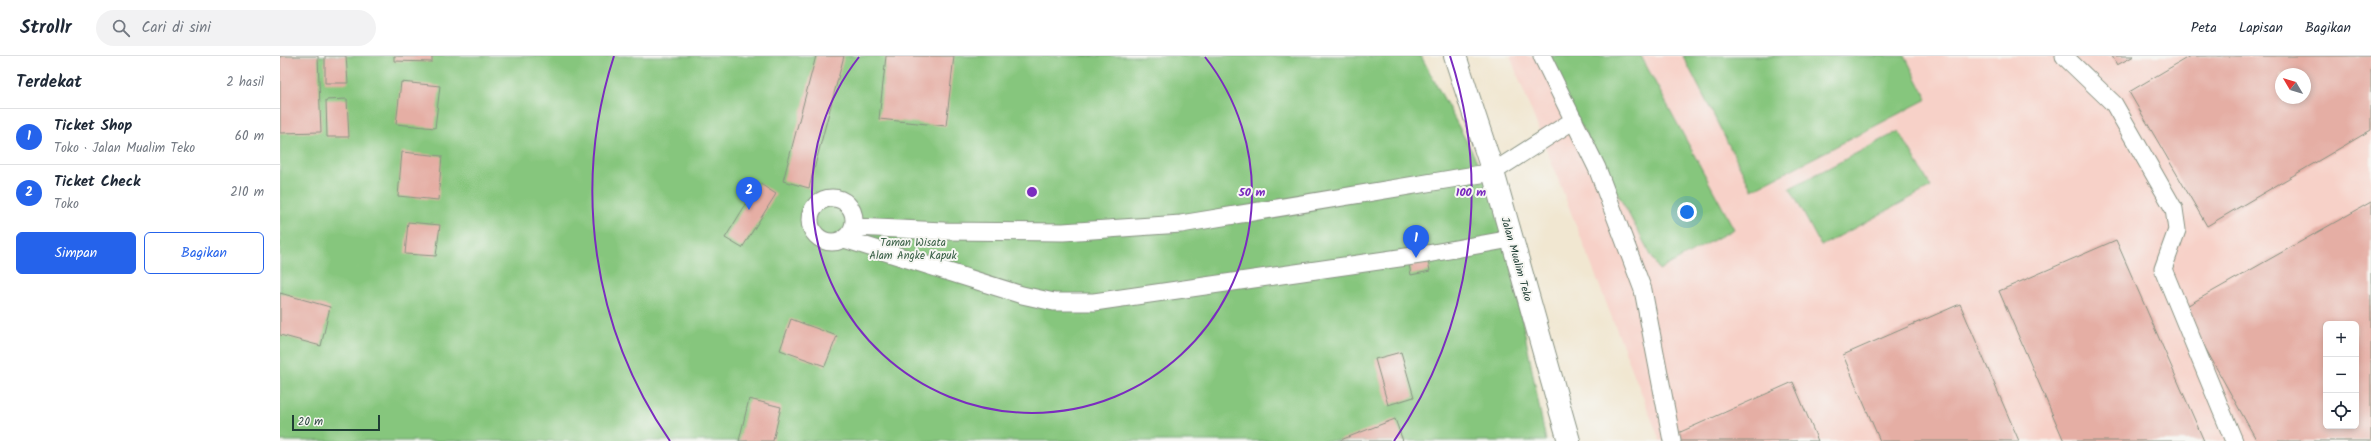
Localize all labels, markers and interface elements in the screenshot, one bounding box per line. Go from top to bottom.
search box [96,10,376,46]
text: Strollr [20,13,72,43]
text: Cari di sini [142,16,211,40]
icon: search [110,17,132,39]
text: Peta [2191,17,2217,39]
text: Lapisan [2239,17,2283,39]
text: Bagikan [2305,17,2351,39]
north arrow [2275,68,2311,104]
text: Terdekat [16,69,82,96]
text: 2 hasil [226,72,264,93]
text: Ticket Shop [54,114,132,138]
text: 1 [27,126,31,147]
text: 60 m [235,126,264,147]
text: Toko · Jalan Mualim Teko [54,138,195,159]
text: Ticket Check [54,170,140,194]
pin: 2 [736,177,762,210]
text: 2 [25,182,33,203]
text: 210 m [230,182,264,203]
text: 50 m [1238,183,1266,202]
text: 100 m [1456,183,1486,202]
centre of rings [1025,185,1039,199]
text: Toko [54,194,79,215]
your location [1677,202,1697,222]
street label: Jalan Mualim Teko [1495,215,1537,304]
pin: 1 [1403,225,1429,258]
button: Simpan [16,232,136,274]
button: Bagikan [144,232,264,274]
park label: Taman Wisata Alam Angke Kapuk [869,234,958,265]
map controls [2323,321,2359,429]
button: + [2323,321,2359,357]
button: − [2323,357,2359,393]
button: locate [2323,393,2359,429]
scale bar [292,413,380,432]
text: 20 m [298,413,323,431]

